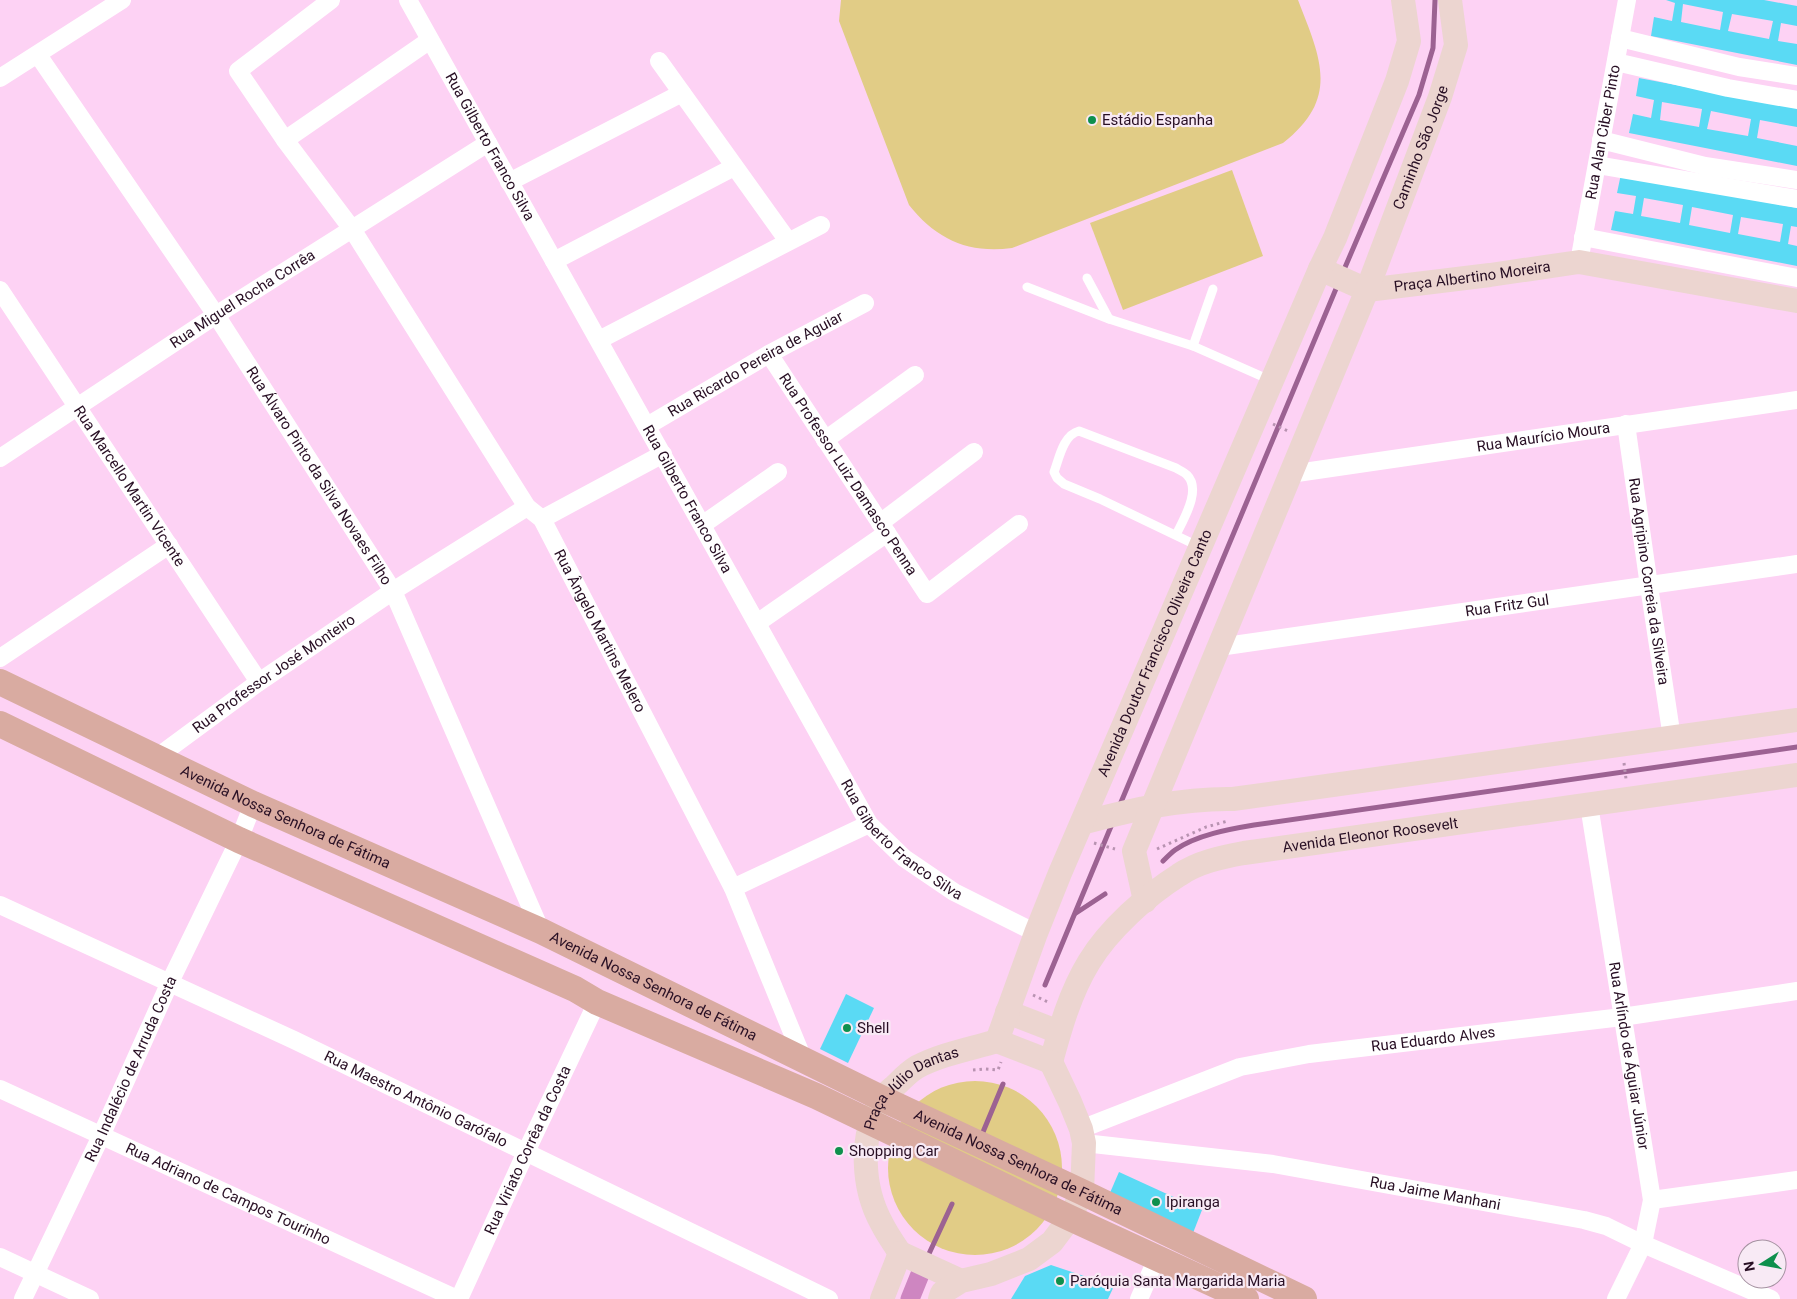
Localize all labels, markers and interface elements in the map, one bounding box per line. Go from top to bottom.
street label: Rua Alan Ciber Pinto [1582,63,1624,201]
street label: Rua Gilberto Franco Silva [441,69,539,224]
street label: Caminho São Jorge [1389,83,1452,212]
place label: Estádio Espanha [1102,111,1213,129]
marker: Estádio Espanha [1086,114,1098,126]
street label: Rua Miguel Rocha Corrêa [167,246,318,352]
street label: Praça Albertino Moreira [1393,257,1552,296]
street label: Rua Ricardo Pereira de Aguiar [665,307,846,421]
street label: Rua Álvaro Pinto da Silva Novaes Filho [242,363,396,588]
street label: Rua Professor Luiz Damasco Penna [775,370,921,579]
street label: Rua Marcello Martin Vicente [70,402,189,570]
street label: Rua Maurício Moura [1475,418,1611,456]
street label: Rua Gilberto Franco Silva [639,422,736,576]
street label: Rua Agripino Correia da Silveira [1625,477,1673,686]
street label: Avenida Doutor Francisco Oliveira Canto [1094,527,1216,779]
street label: Rua Ângelo Martins Melero [550,546,650,715]
street label: Rua Fritz Gul [1464,591,1550,621]
street label: Rua Professor José Monteiro [189,610,359,737]
street label: Avenida Nossa Senhora de Fátima [178,762,393,873]
street label: Rua Gilberto Franco Silva [837,776,965,904]
street label: Avenida Eleonor Roosevelt [1281,814,1459,856]
street label: Avenida Nossa Senhora de Fátima [547,928,760,1045]
street label: Rua Arlíndo de Águiar Júnior [1605,960,1653,1151]
street label: Rua Indalécio de Arruda Costa [81,973,180,1165]
place label: Shell [857,1019,889,1037]
marker: Shell [841,1022,853,1034]
street label: Rua Eduardo Alves [1370,1023,1496,1056]
street label: Praça Júlio Dantas [860,1043,961,1132]
street label: Rua Maestro Antônio Garófalo [321,1047,511,1151]
street label: Rua Viriato Corrêa da Costa [481,1063,575,1237]
street label: Avenida Nossa Senhora de Fátima [911,1106,1125,1219]
street label: Rua Adriano de Campos Tourinho [123,1139,333,1249]
place label: Shopping Car [849,1142,939,1160]
marker: Shopping Car [833,1145,845,1157]
street label: Rua Jaime Manhani [1368,1173,1502,1214]
place label: Ipiranga [1166,1193,1220,1211]
marker: Ipiranga [1150,1196,1162,1208]
north arrow [1737,1239,1787,1289]
text: N [1740,1260,1758,1273]
place label: Paróquia Santa Margarida Maria [1070,1272,1286,1290]
marker: Paróquia Santa Margarida Maria [1054,1275,1066,1287]

